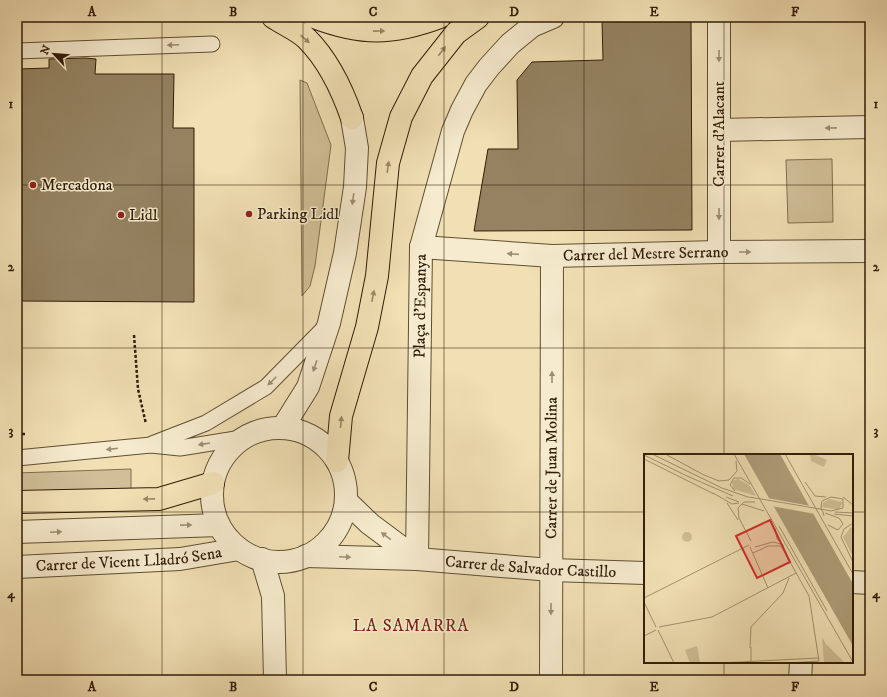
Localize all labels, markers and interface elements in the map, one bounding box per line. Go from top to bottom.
text: A [87,4,97,20]
text: B [229,4,237,20]
text: C [369,4,378,20]
text: D [509,4,519,20]
text: E [649,4,659,20]
text: F [791,4,800,20]
one-way arrow [372,27,385,34]
north arrow [34,34,74,74]
one-way arrow [300,34,310,43]
one-way arrow [167,42,179,49]
text: N [38,43,54,57]
one-way arrow [438,45,446,56]
one-way arrow [716,50,722,63]
street label: Carrer d'Alacant [709,81,729,187]
text: 1 [9,96,14,112]
text: 1 [874,96,879,112]
one-way arrow [824,125,837,131]
one-way arrow [385,161,391,173]
place label: Mercadona [41,175,113,195]
marker: Mercadona [28,180,38,190]
one-way arrow [350,193,356,205]
place label: Parking Lidl [257,204,339,224]
place label: Lidl [129,205,158,225]
one-way arrow [716,208,722,221]
marker: Parking Lidl [244,209,254,219]
marker: Lidl [116,210,126,220]
street label: Carrer del Mestre Serrano [563,242,729,266]
one-way arrow [739,249,752,255]
one-way arrow [507,250,519,257]
street label: Plaça d'Espanya [410,254,431,358]
text: 2 [8,259,15,275]
text: 2 [873,259,880,275]
one-way arrow [371,290,377,302]
one-way arrow [312,360,318,372]
one-way arrow [549,370,555,383]
one-way arrow [267,376,277,386]
street label: Carrer de Juan Molina [541,397,562,539]
one-way arrow [337,416,344,428]
text: 3 [9,423,14,439]
text: 3 [874,423,879,439]
one-way arrow [198,441,210,447]
one-way arrow [106,446,118,452]
inset map [644,454,853,663]
one-way arrow [143,496,155,503]
one-way arrow [180,522,192,529]
one-way arrow [50,528,62,535]
one-way arrow [381,532,391,540]
street label: Carrer de Vicent Lladró Sena [35,542,223,576]
street label: Carrer de Salvador Castillo [444,551,617,582]
one-way arrow [339,554,352,560]
text: 4 [6,586,15,603]
text: 4 [871,586,880,603]
one-way arrow [548,603,554,616]
district label: LA SAMARRA [353,615,469,637]
text: A [87,679,97,695]
text: B [229,679,237,695]
text: C [369,679,378,695]
text: D [509,679,519,695]
text: E [649,679,659,695]
text: F [791,679,800,695]

